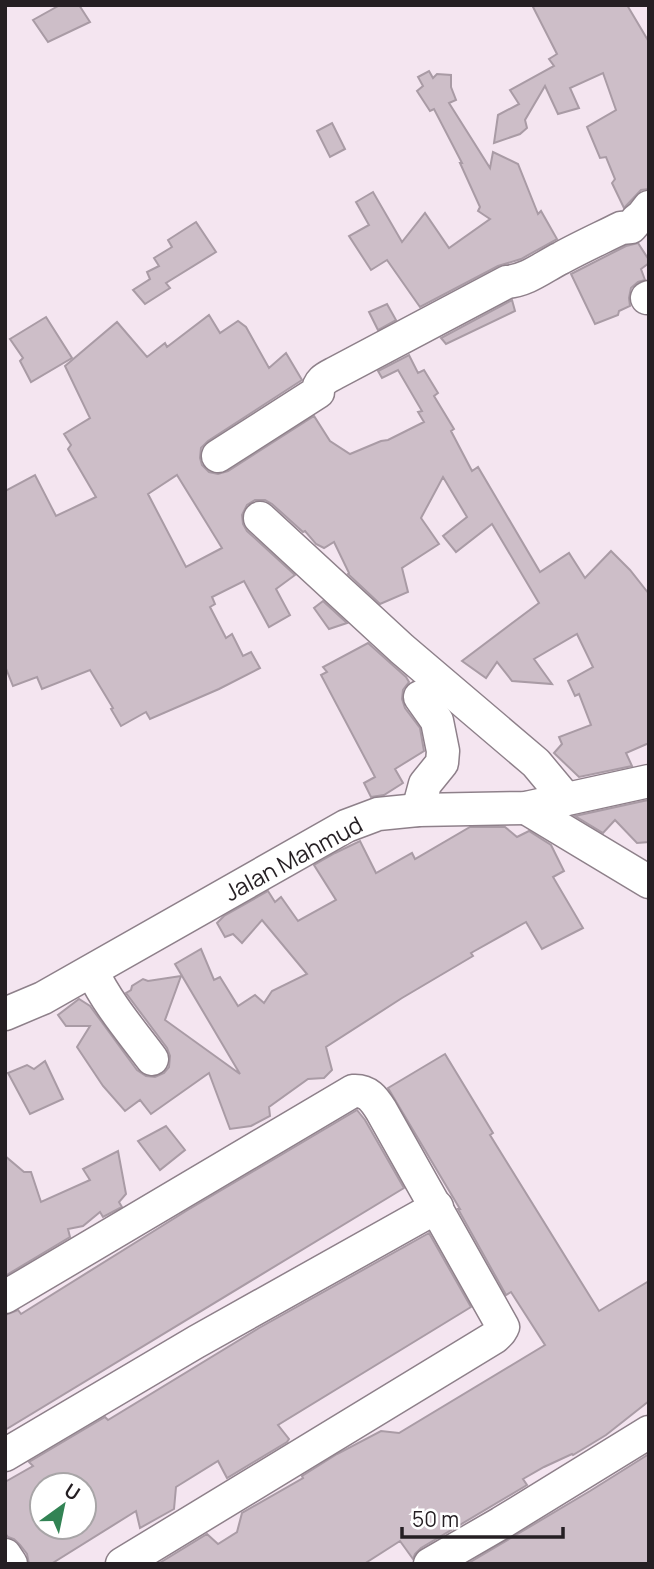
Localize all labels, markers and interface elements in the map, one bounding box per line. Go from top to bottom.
street label: Jalan Mahmud [218,808,368,908]
north arrow [28,1471,98,1541]
text: U [59,1477,85,1506]
scale bar [402,1496,563,1540]
text: 50 m [412,1505,459,1533]

